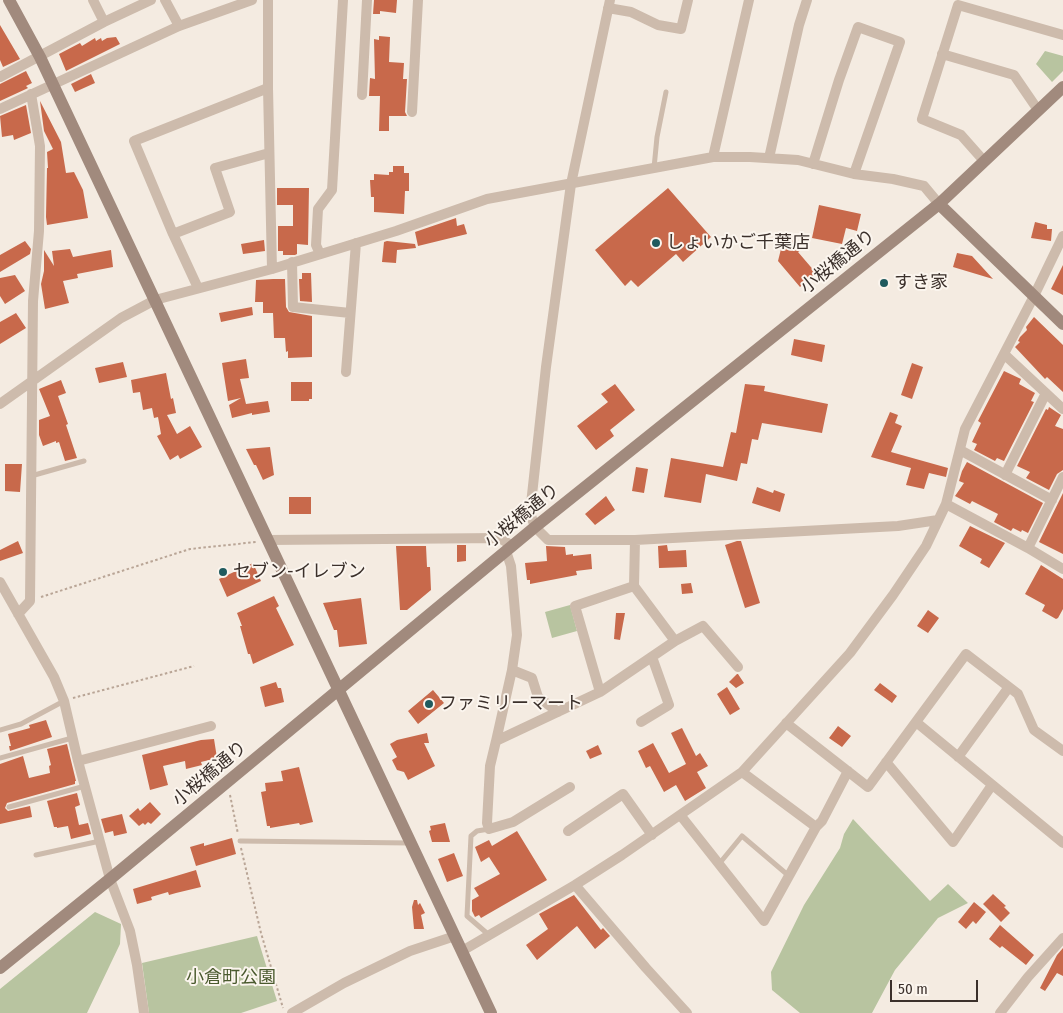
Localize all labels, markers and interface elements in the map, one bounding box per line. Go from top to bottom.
street label: 小桜橋通り [796,225,880,299]
place label: しょいかご千葉店 [666,232,810,254]
marker: しょいかご千葉店 [650,237,662,249]
place label: すき家 [894,272,948,294]
marker: すき家 [878,277,890,289]
street label: 小桜橋通り [480,479,564,553]
place label: セブン-イレブン [233,561,366,583]
marker: セブン-イレブン [217,566,229,578]
place label: ファミリーマート [439,693,583,715]
marker: ファミリーマート [423,698,435,710]
street label: 小桜橋通り [169,737,251,811]
park label: 小倉町公園 [186,967,276,989]
scale bar [893,970,980,1002]
text: 50 m [898,980,928,998]

